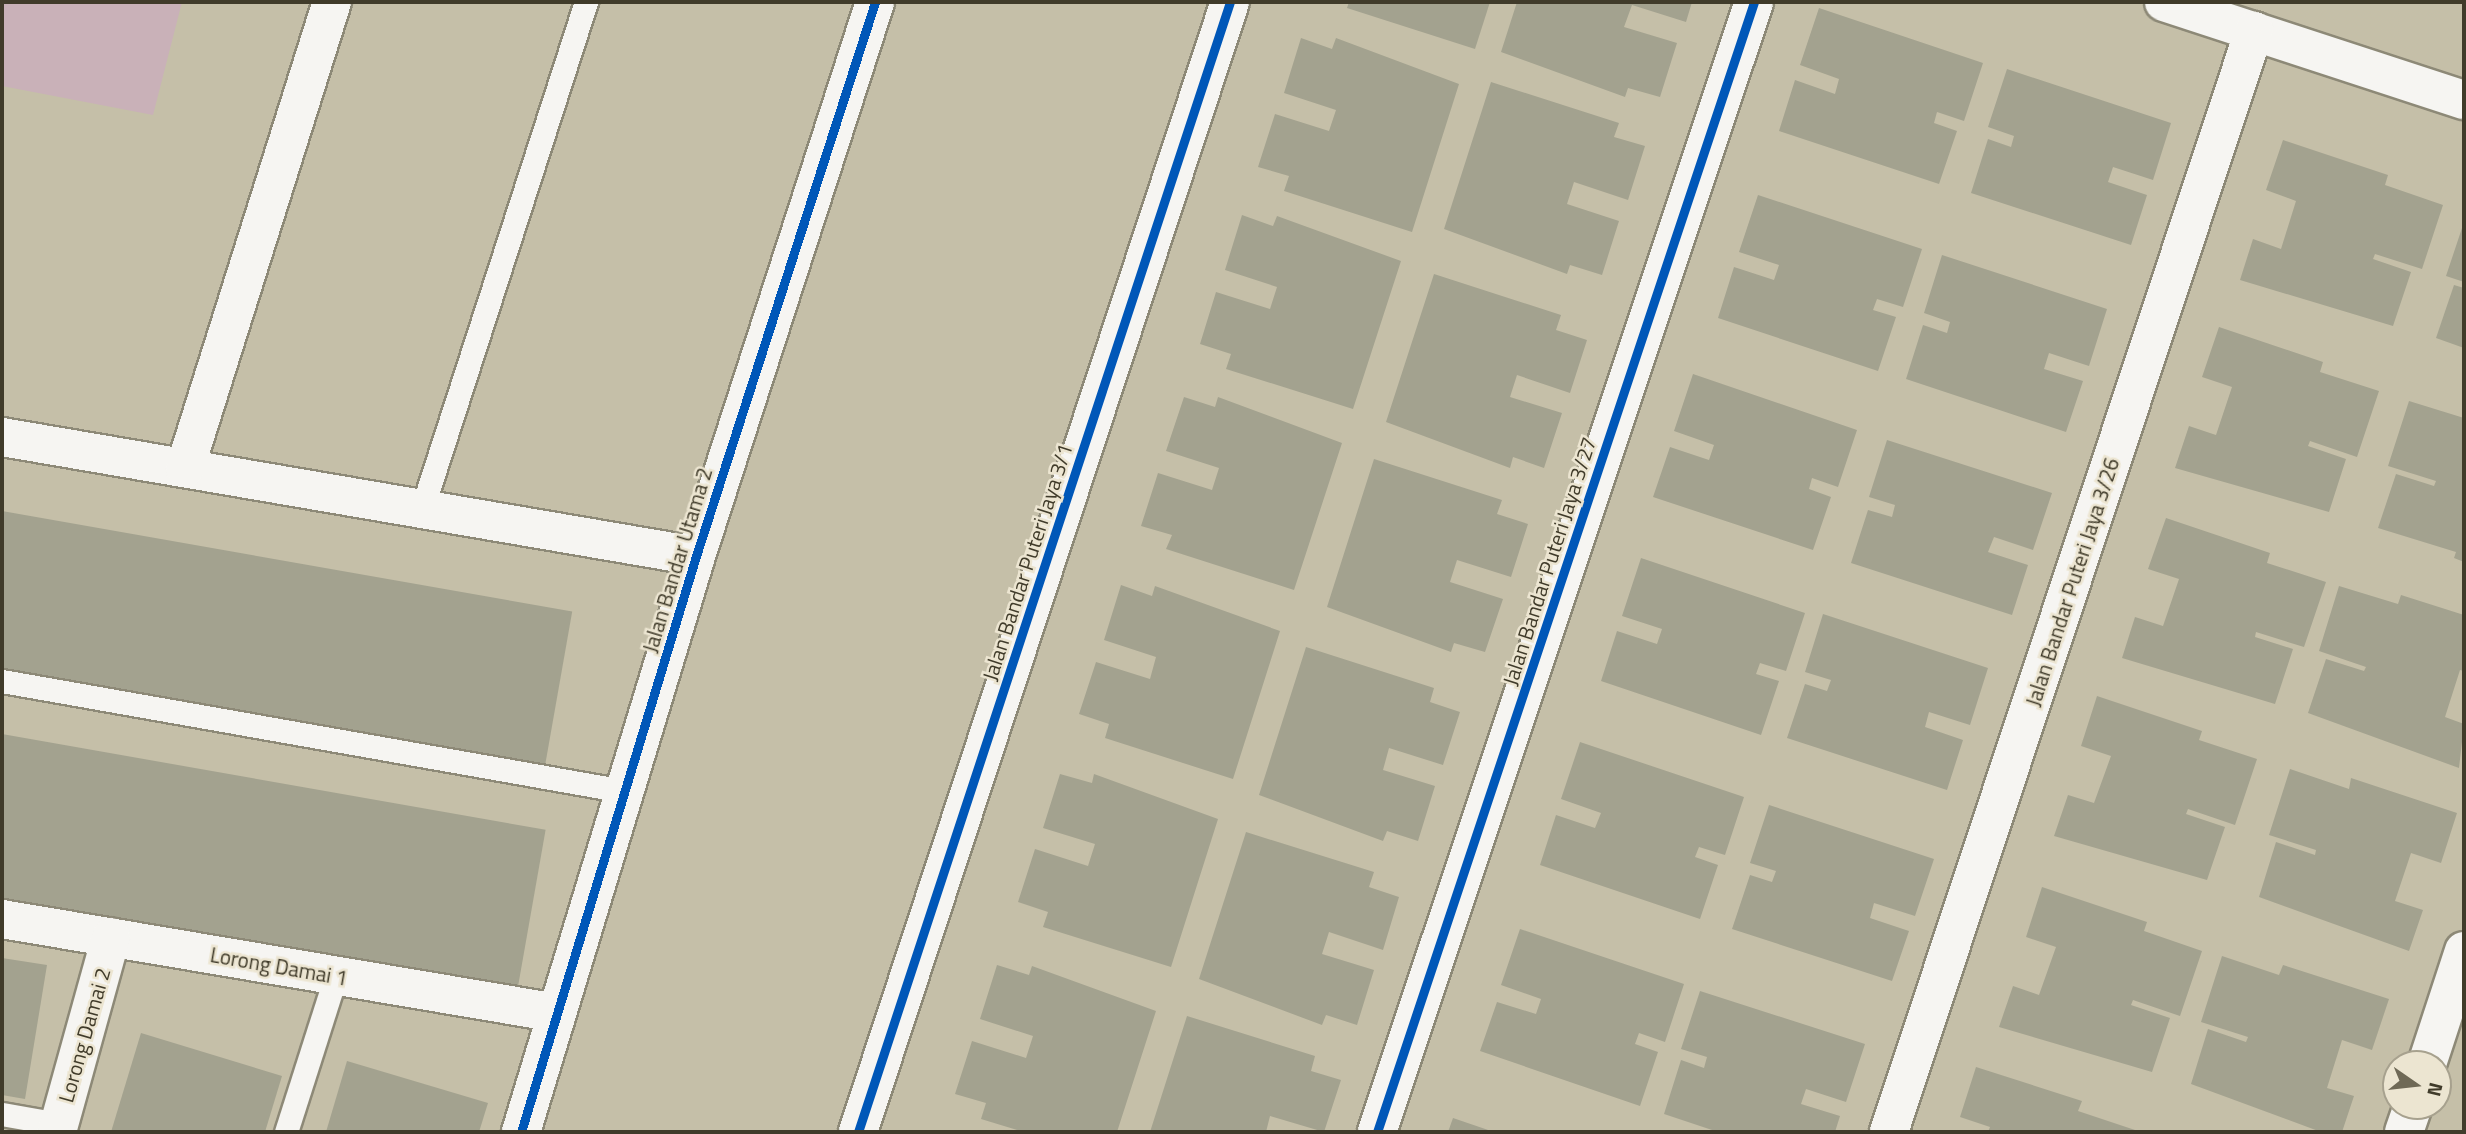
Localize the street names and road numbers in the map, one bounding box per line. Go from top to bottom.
street label: Jalan Bandar Puteri Jaya 3/27 [1497,434,1601,688]
street label: Jalan Bandar Puteri Jaya 3/1 [977,440,1077,684]
street label: Jalan Bandar Puteri Jaya 3/26 [2020,455,2124,709]
street label: Jalan Bandar Utama 2 [637,465,717,655]
street label: Lorong Damai 1 [208,942,350,990]
street label: Lorong Damai 2 [53,965,115,1105]

